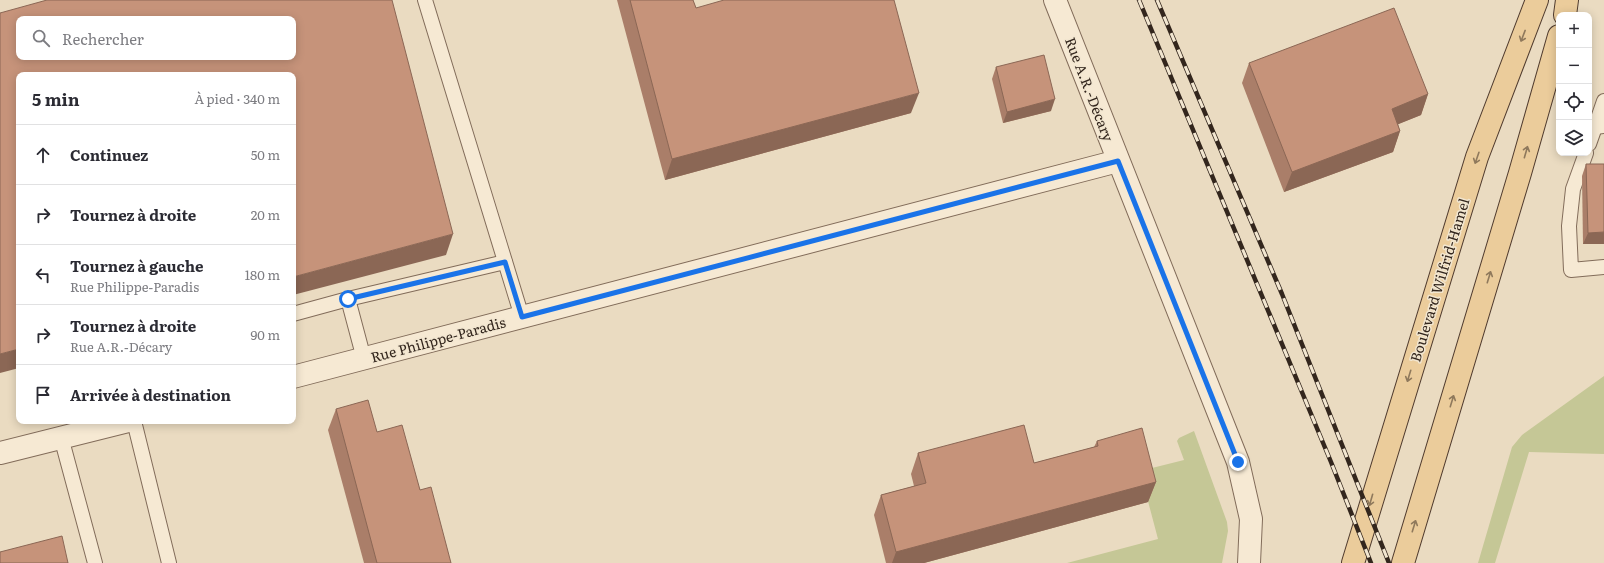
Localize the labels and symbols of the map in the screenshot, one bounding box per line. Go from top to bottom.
one-way arrow [1518,30,1526,42]
street label: Rue A.R.-Décary [1061,34,1119,145]
one-way arrow [1523,146,1530,159]
one-way arrow [1473,151,1480,164]
street label: Boulevard Wilfrid-Hamel [1405,195,1474,364]
one-way arrow [1486,270,1493,283]
route start [339,290,357,308]
street label: Rue Philippe-Paradis [368,311,508,367]
one-way arrow [1405,369,1412,382]
one-way arrow [1449,395,1456,408]
route end [1229,453,1247,471]
one-way arrow [1367,493,1374,506]
one-way arrow [1411,519,1418,532]

